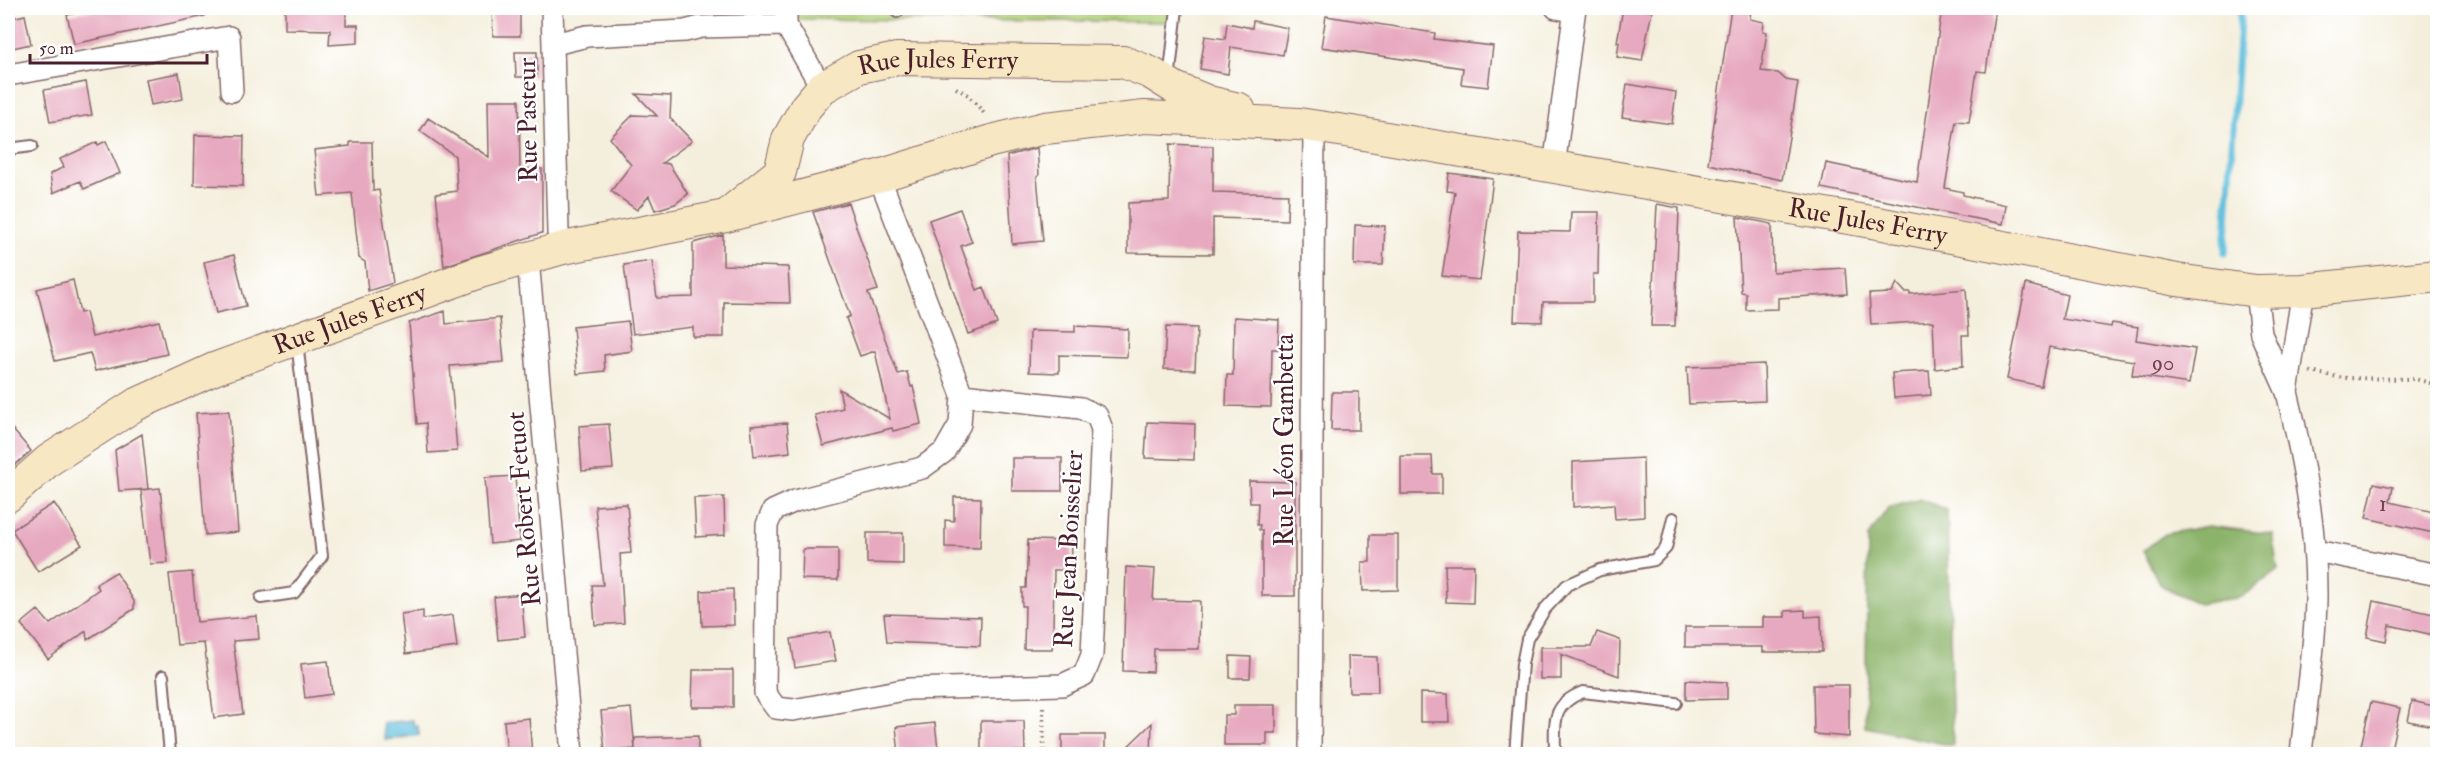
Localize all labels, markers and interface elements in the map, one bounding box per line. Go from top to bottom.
scale bar [30,27,207,65]
text: 50 m [39,37,74,60]
street label: Rue Jules Ferry [855,43,1019,83]
street label: Rue Pasteur [511,57,545,183]
street label: Rue Jules Ferry [1786,192,1950,252]
street label: Rue Jules Ferry [269,277,431,362]
street label: Rue Léon Gambetta [1269,333,1301,547]
house number: 90 [2150,349,2174,377]
street label: Rue Robert Fetuot [500,410,548,608]
street label: Rue Jean Boisselier [1048,449,1090,649]
house number: 1 [2379,490,2387,518]

